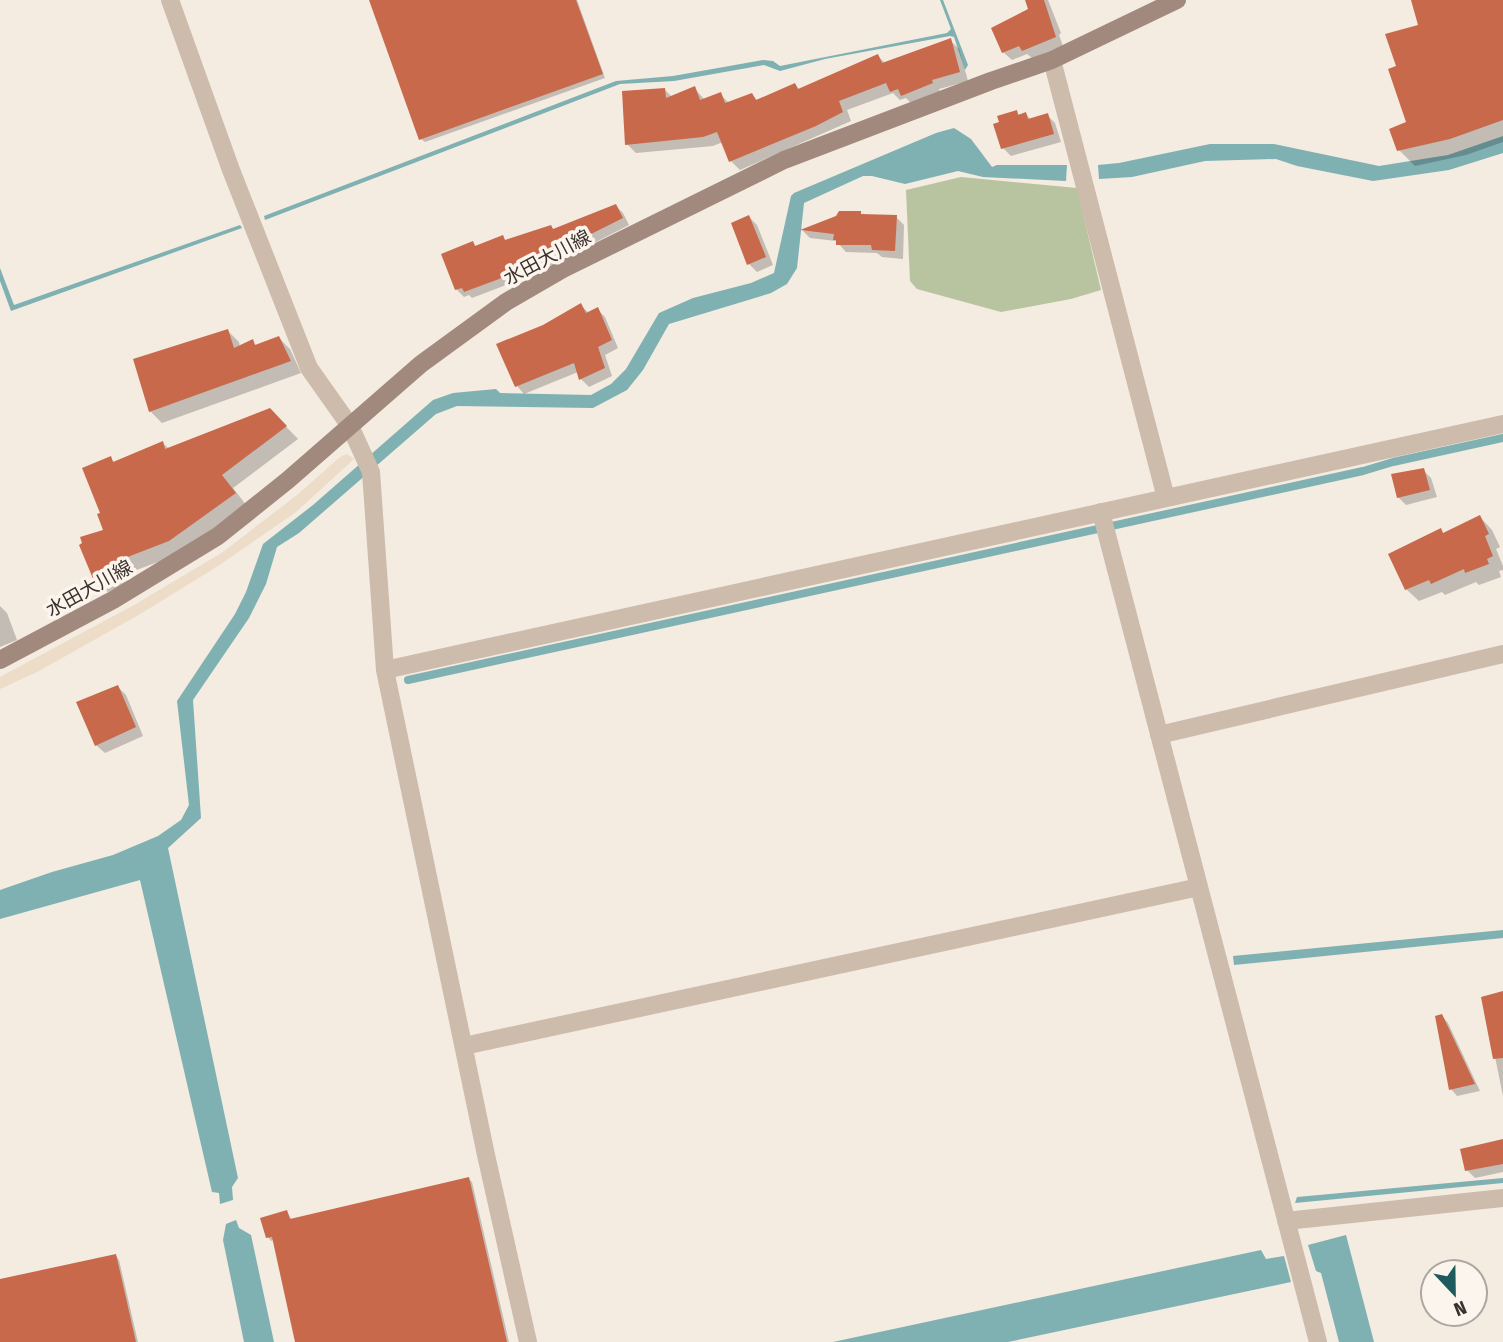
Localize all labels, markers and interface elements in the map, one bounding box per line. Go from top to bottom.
street label: 水田大川線 [500,225,595,290]
street label: 水田大川線 [42,555,136,622]
north arrow [1419,1258,1489,1328]
text: N [1451,1296,1470,1321]

